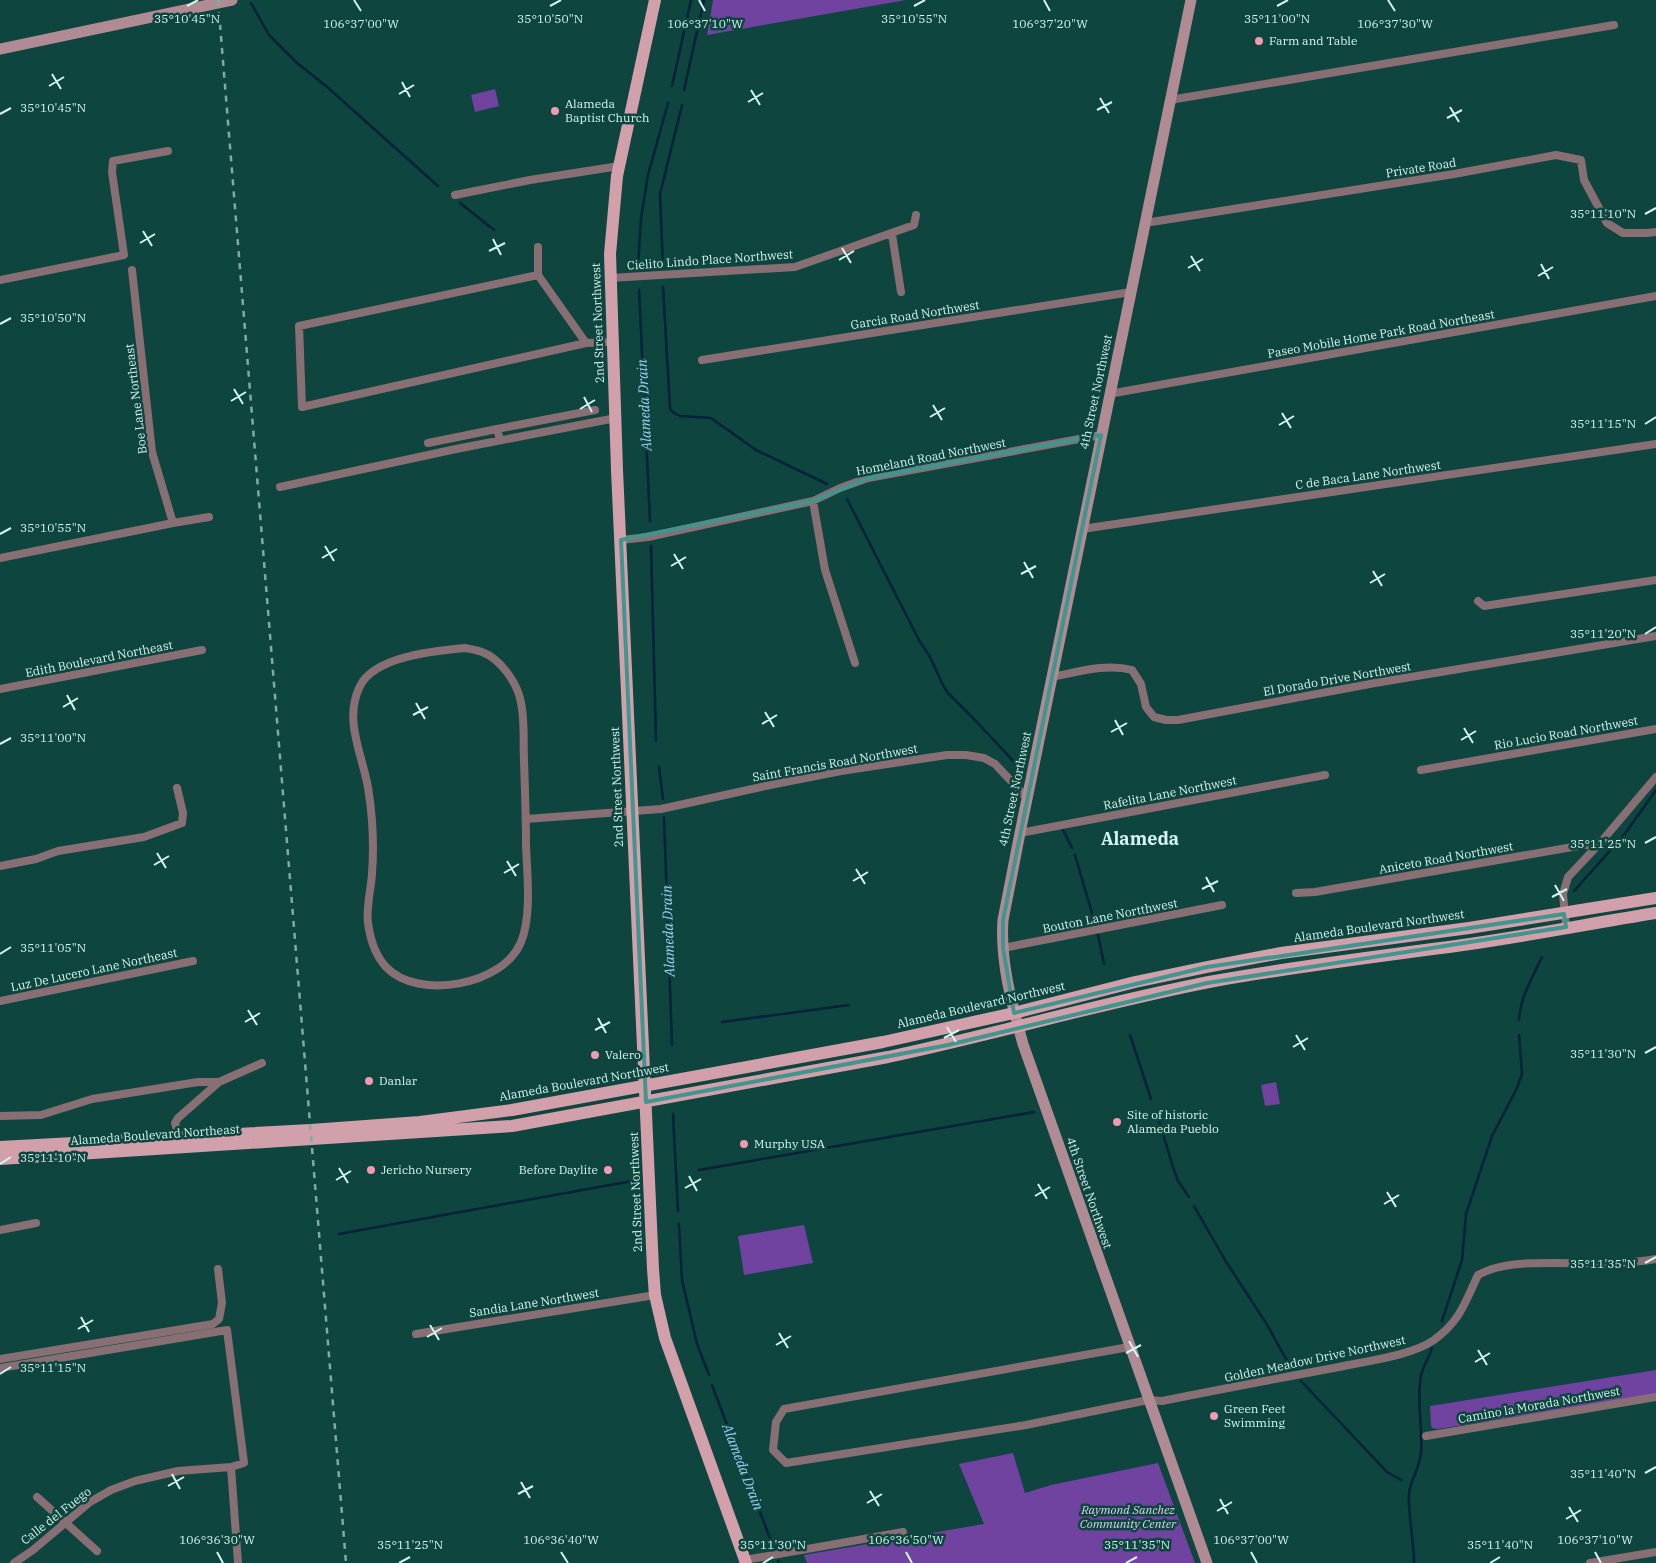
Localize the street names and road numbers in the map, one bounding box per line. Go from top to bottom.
street label: Private Road [1385,155,1457,180]
street label: Cielito Lindo Place Northwest [626,246,793,273]
street label: 2nd Street Northwest [588,263,607,383]
street label: Garcia Road Northwest [849,297,980,332]
street label: Paseo Mobile Home Park Road Northeast [1266,306,1496,361]
street label: 4th Street Northwest [1076,333,1115,451]
street label: Boe Lane Northeast [121,343,150,455]
street label: Homeland Road Northwest [855,435,1007,478]
street label: C de Baca Lane Northwest [1294,457,1442,492]
street label: Edith Boulevard Northeast [24,637,174,680]
street label: El Dorado Drive Northwest [1262,658,1412,699]
street label: Rio Lucio Road Northwest [1493,712,1639,753]
street label: 2nd Street Northwest [607,727,626,847]
street label: 4th Street Northwest [995,730,1034,848]
street label: Saint Francis Road Northwest [751,741,919,784]
street label: Rafelita Lane Northwest [1102,772,1238,813]
street label: Aniceto Road Northwest [1378,838,1514,877]
street label: Bouton Lane Nortthwest [1041,895,1179,936]
street label: Alameda Boulevard Northwest [1293,906,1465,945]
street label: Luz De Lucero Lane Northeast [9,945,178,994]
street label: Alameda Boulevard Northwest [895,978,1066,1031]
street label: Alameda Boulevard Northwest [498,1059,670,1104]
street label: Alameda Boulevard Northeast [70,1121,240,1148]
street label: 2nd Street Northwest [626,1132,645,1252]
street label: 4th Street Northwest [1063,1135,1116,1251]
street label: Sandia Lane Northwest [468,1285,600,1320]
street label: Golden Meadow Drive Northwest [1223,1332,1407,1385]
street label: Camino la Morada Northwest [1457,1383,1621,1426]
street label: Calle del Fuego [18,1483,94,1548]

